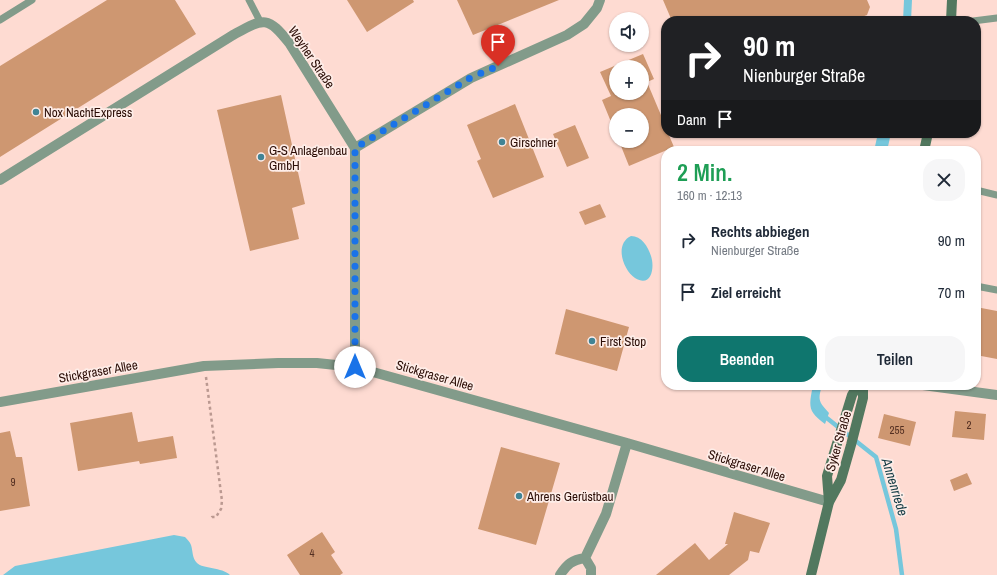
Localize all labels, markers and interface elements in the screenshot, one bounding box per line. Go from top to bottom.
map controls [609,12,649,148]
button: sound [609,12,649,52]
street label: Weyher Straße [285,23,339,92]
pin [481,25,515,66]
text: 90 m [743,27,795,65]
icon: arrive [487,31,509,53]
icon: right [677,32,729,84]
button: + [609,60,649,100]
text: Nienburger Straße [743,63,865,88]
place label: Nox NachtExpress [44,104,132,121]
marker: Nox NachtExpress [31,107,41,117]
button: − [609,108,649,148]
icon: arrive [714,108,736,130]
text: Dann [677,109,706,130]
place label: Girschner [510,134,557,151]
marker: Girschner [497,137,507,147]
place label: G-S Anlagenbau GmbH [269,142,347,174]
marker: G-S Anlagenbau GmbH [256,152,266,162]
text: 2 Min. [677,156,732,188]
button: close [923,159,965,201]
text: 160 m · 12:13 [677,187,742,204]
text: Rechts abbiegen [711,221,809,242]
icon: right [677,229,699,251]
text: 90 m [938,230,965,251]
text: Nienburger Straße [711,242,799,259]
icon: arrive [677,281,699,303]
text: Ziel erreicht [711,282,781,303]
text: 70 m [938,282,965,303]
place label: First Stop [600,333,646,350]
marker: First Stop [587,336,597,346]
button: Beenden [677,336,817,382]
button: Teilen [825,336,965,382]
position arrow [334,346,376,388]
street label: Stickgraser Allee [57,356,139,387]
street label: Stickgraser Allee [394,356,476,395]
street label: Syker Straße [822,409,855,473]
house number: 2 [966,418,972,432]
house number: 255 [889,423,905,437]
street label: Stickgraser Allee [706,446,788,485]
water label: Annenriede [877,455,912,518]
house number: 9 [10,475,16,489]
place label: Ahrens Gerüstbau [526,488,614,505]
marker: Ahrens Gerüstbau [514,491,524,501]
house number: 4 [309,546,315,560]

